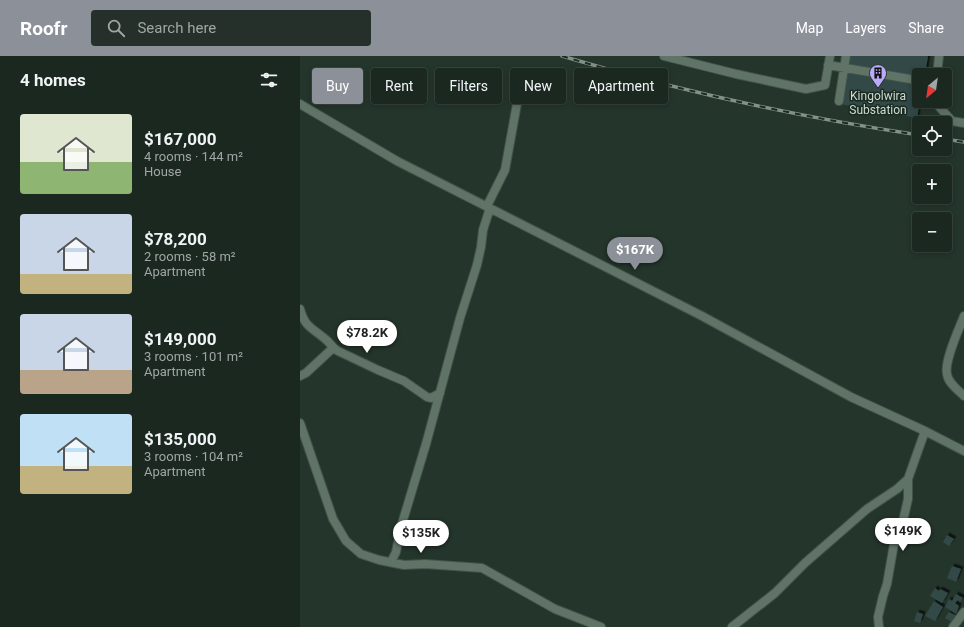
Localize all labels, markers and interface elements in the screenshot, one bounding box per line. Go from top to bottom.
search box [91,10,371,46]
text: Roofr [20,17,67,40]
icon: search [105,17,127,39]
text: Search here [137,19,216,37]
text: Map [796,20,823,36]
text: Layers [845,20,886,36]
text: Share [908,20,944,36]
building icon: Kingolwira Substation [868,63,888,88]
chip: Buy [312,68,363,104]
chip: Rent [371,68,427,104]
chip: Filters [435,68,502,104]
chip: New [510,68,566,104]
chip: Apartment [574,68,668,104]
north arrow [912,68,952,108]
map controls [912,68,952,252]
icon: filters [258,69,280,91]
text: 4 homes [20,70,86,90]
place label: Kingolwira Substation [849,89,907,117]
button: locate [912,116,952,156]
text: $167,000 [144,129,216,149]
icon: home [52,130,100,178]
text: 4 rooms · 144 m² [144,149,243,164]
text: House [144,164,181,179]
button: + [912,164,952,204]
button: − [912,212,952,252]
text: $78,200 [144,229,207,249]
icon: home [52,230,100,278]
pin: $167K [607,237,663,271]
text: $167K [616,242,654,257]
text: 2 rooms · 58 m² [144,249,236,264]
text: Apartment [144,264,206,279]
pin: $78.2K [334,320,400,354]
text: $78.2K [346,325,388,340]
text: $149,000 [144,329,216,349]
icon: home [52,330,100,378]
text: 3 rooms · 101 m² [144,349,243,364]
text: Apartment [144,364,206,379]
text: $135,000 [144,429,216,449]
icon: home [52,430,100,478]
text: 3 rooms · 104 m² [144,449,243,464]
text: Apartment [144,464,206,479]
pin: $149K [875,518,931,552]
pin: $135K [393,520,449,554]
text: $149K [884,523,922,538]
text: $135K [402,525,440,540]

